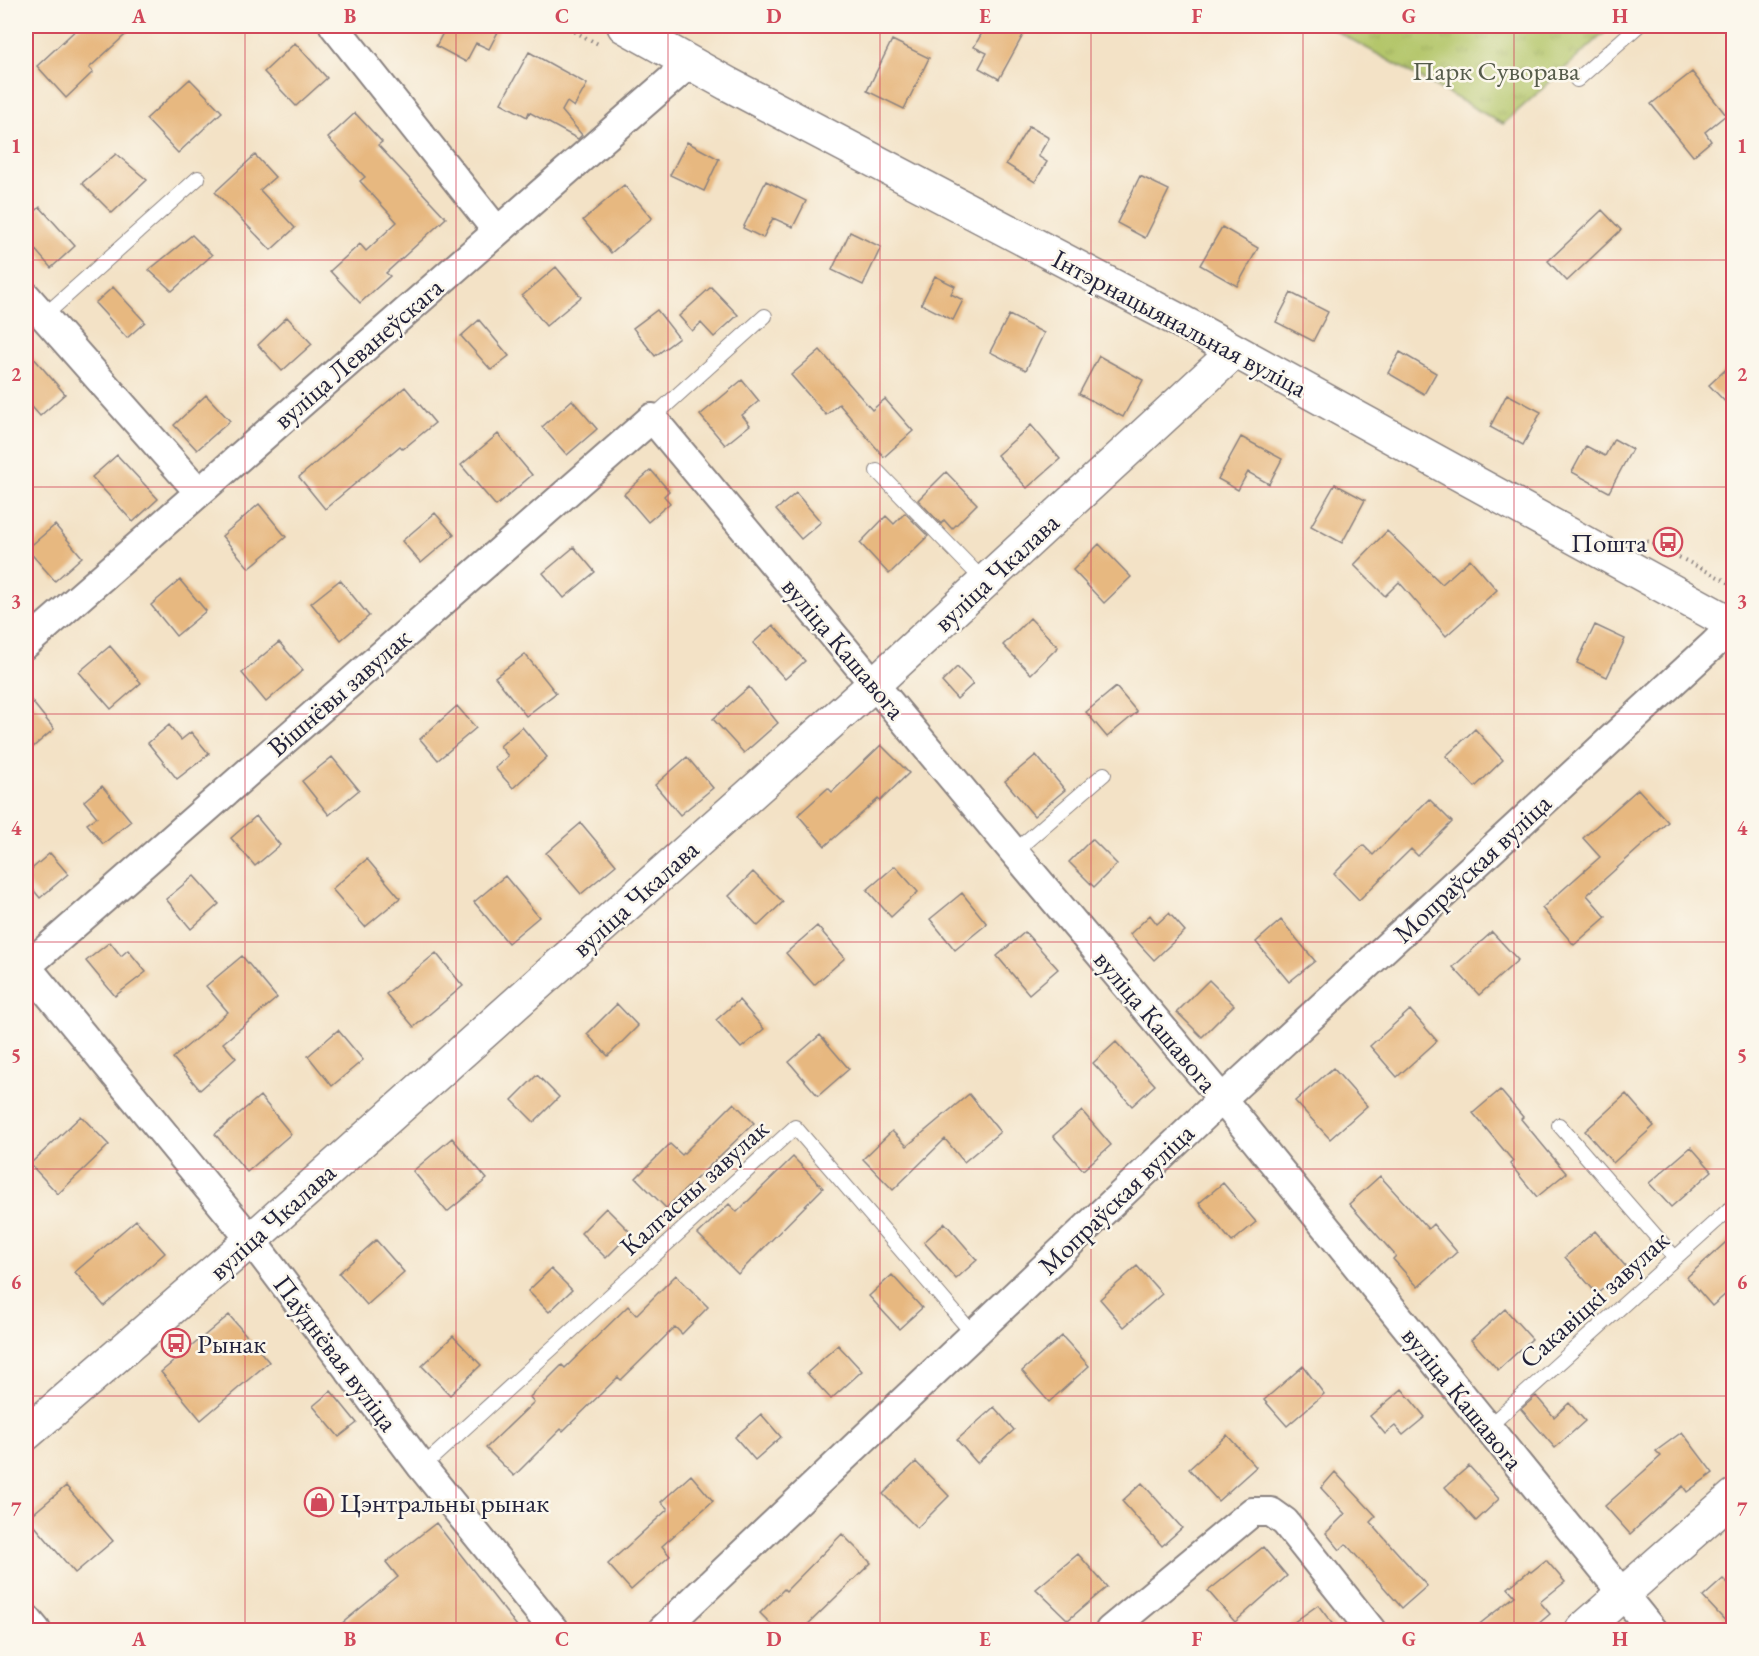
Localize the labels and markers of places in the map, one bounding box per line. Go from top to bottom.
place label: Пошта [1571,525,1647,560]
bus stop icon: Пошта [1652,526,1684,558]
place label: Рынак [197,1326,266,1361]
bus stop icon: Рынак [160,1327,192,1359]
place label: Цэнтральны рынак [340,1485,549,1520]
shop icon: Цэнтральны рынак [303,1486,335,1518]

